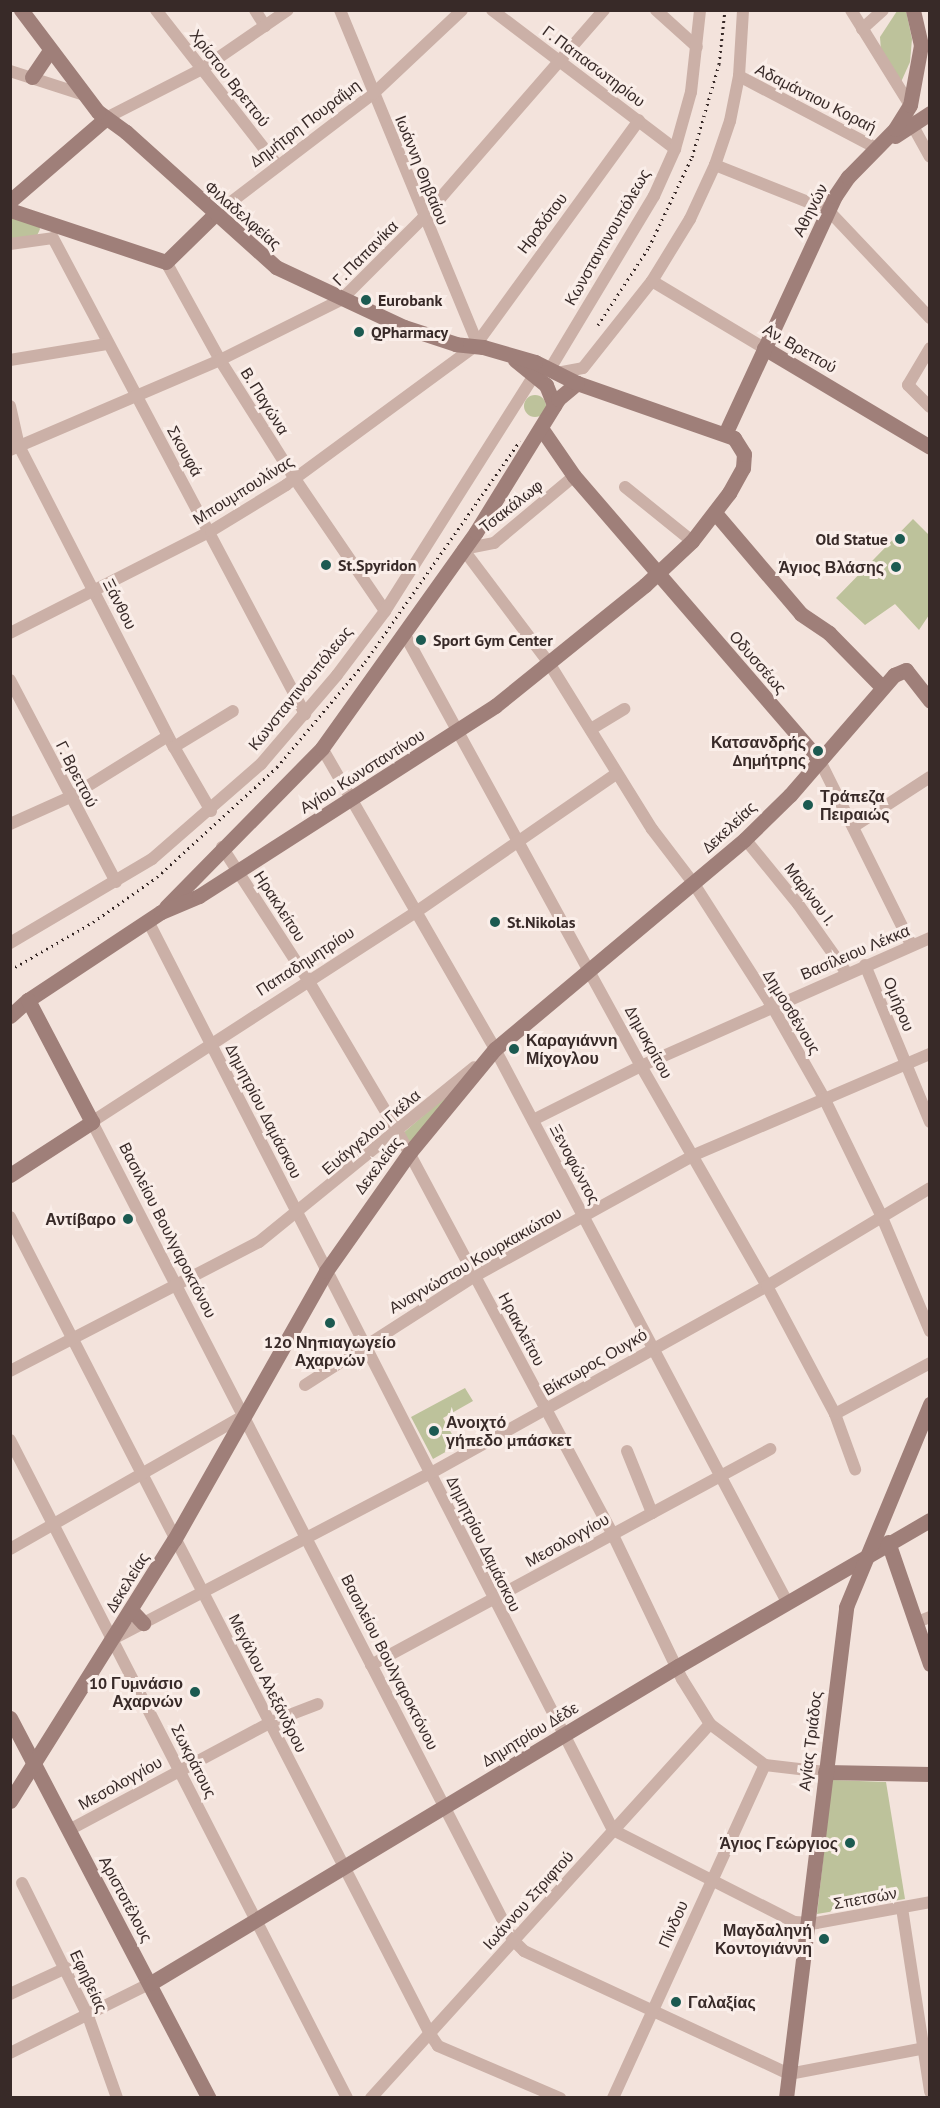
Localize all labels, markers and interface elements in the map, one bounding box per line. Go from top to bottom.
street label: Γ. Παπασωτηρίου [538,21,650,111]
street label: Χρίστου Βρεττού [186,26,274,130]
street label: Αδαμάντιου Κοραή [752,59,880,137]
street label: Δημήτρη Πουραΐμη [246,75,364,171]
street label: Ιωάννη Θηβαίου [391,112,453,228]
street label: Κωνσταντινουπόλεως [560,165,654,309]
street label: Φιλαδελφείας [201,177,285,253]
street label: Αθηνών [789,180,831,240]
street label: Ηροδότου [513,189,571,257]
street label: Γ. Παπανίκα [328,216,402,290]
place label: Eurobank [378,290,442,310]
marker: Eurobank [359,293,373,307]
street label: Αν. Βρεττού [759,319,841,377]
place label: QPharmacy [371,322,448,342]
marker: QPharmacy [352,325,366,339]
street label: Β. Παγώνα [236,363,294,439]
street label: Σκουφά [163,422,207,480]
street label: Μπουμπουλίνας [189,451,297,529]
street label: Τσακάλωφ [476,475,546,537]
place label: Old Statue [816,529,888,549]
marker: Old Statue [893,532,907,546]
place label: St.Spyridon [338,555,416,575]
place label: Άγιος Βλάσης [778,557,884,577]
marker: St.Spyridon [319,558,333,572]
marker: Άγιος Βλάσης [889,560,903,574]
street label: Ξάνθου [99,575,141,633]
street label: Κωνσταντινουπόλεως [244,622,356,754]
street label: Οδυσσέως [725,627,791,697]
place label: Sport Gym Center [433,630,553,650]
marker: Sport Gym Center [414,633,428,647]
street label: Αγίου Κωνσταντίνου [296,725,428,817]
place label: Κατσανδρής Δημήτρης [711,732,806,770]
street label: Γ. Βρεττού [52,737,102,811]
marker: Κατσανδρής Δημήτρης [811,744,825,758]
place label: Τράπεζα Πειραιώς [820,786,890,824]
street label: Δεκελείας [698,797,760,857]
marker: Τράπεζα Πειραιώς [801,798,815,812]
street label: Μαρίνου Ι. [780,859,840,929]
street label: Ηρακλείτου [250,867,310,945]
place label: St.Nikolas [507,912,575,932]
marker: St.Nikolas [488,915,502,929]
street label: Βασίλειου Λέκκα [797,920,913,984]
street label: Παπαδημητρίου [252,922,358,1000]
street label: Δημοσθένους [759,966,825,1058]
street label: Ομήρου [879,974,919,1034]
street label: Δημοκρίτου [621,1002,677,1082]
place label: Καραγιάννη Μίχογλου [526,1030,618,1068]
street label: Δημητρίου Δαμάσκου [222,1041,306,1181]
marker: Καραγιάννη Μίχογλου [507,1042,521,1056]
street label: Ευάγγελου Γκέλα [318,1085,424,1179]
street label: Ξενοφώντος [546,1121,604,1207]
street label: Δεκελείας [350,1132,406,1198]
street label: Βασιλείου Βουλγαροκτόνου [115,1139,221,1321]
street label: Αναγνώστου Κουρκακιώτου [385,1203,565,1317]
place label: Αντίβαρο [45,1209,116,1229]
marker: Αντίβαρο [121,1212,135,1226]
street label: Ηρακλείτου [495,1289,549,1369]
marker: 12ο Νηπιαγωγείο Αχαρνών [323,1316,337,1330]
street label: Βίκτωρος Ουγκό [540,1325,650,1399]
place label: 12ο Νηπιαγωγείο Αχαρνών [264,1332,396,1370]
place label: Ανοιχτό γήπεδο μπάσκετ [446,1412,572,1450]
marker: Ανοιχτό γήπεδο μπάσκετ [427,1424,441,1438]
street label: Δημητρίου Δαμάσκου [443,1473,525,1615]
street label: Μεσολογγίου [522,1509,612,1571]
street label: Δεκελείας [101,1549,153,1615]
street label: Βασιλείου Βουλγαροκτόνου [337,1571,443,1753]
street label: Μεγάλου Αλεξάνδρου [225,1611,311,1755]
place label: 10 Γυμνάσιο Αχαρνών [89,1673,183,1711]
marker: 10 Γυμνάσιο Αχαρνών [188,1685,202,1699]
street label: Αγίας Τριάδος [794,1690,826,1792]
street label: Δημητρίου Δέδε [478,1698,582,1770]
street label: Σωκράτους [167,1721,221,1801]
street label: Μεσολογγίου [75,1752,165,1814]
place label: Άγιος Γεώργιος [719,1833,838,1853]
marker: Άγιος Γεώργιος [843,1836,857,1850]
street label: Ιωάννου Στριφτού [479,1847,577,1953]
street label: Αριστοτέλους [95,1853,157,1945]
street label: Σπετσών [832,1883,898,1913]
street label: Πίνδου [654,1897,692,1951]
place label: Μαγδαληνή Κοντογιάννη [715,1920,812,1958]
marker: Μαγδαληνή Κοντογιάννη [817,1932,831,1946]
street label: Εφηβείας [66,1947,112,2015]
place label: Γαλαξίας [688,1992,756,2012]
marker: Γαλαξίας [669,1995,683,2009]

